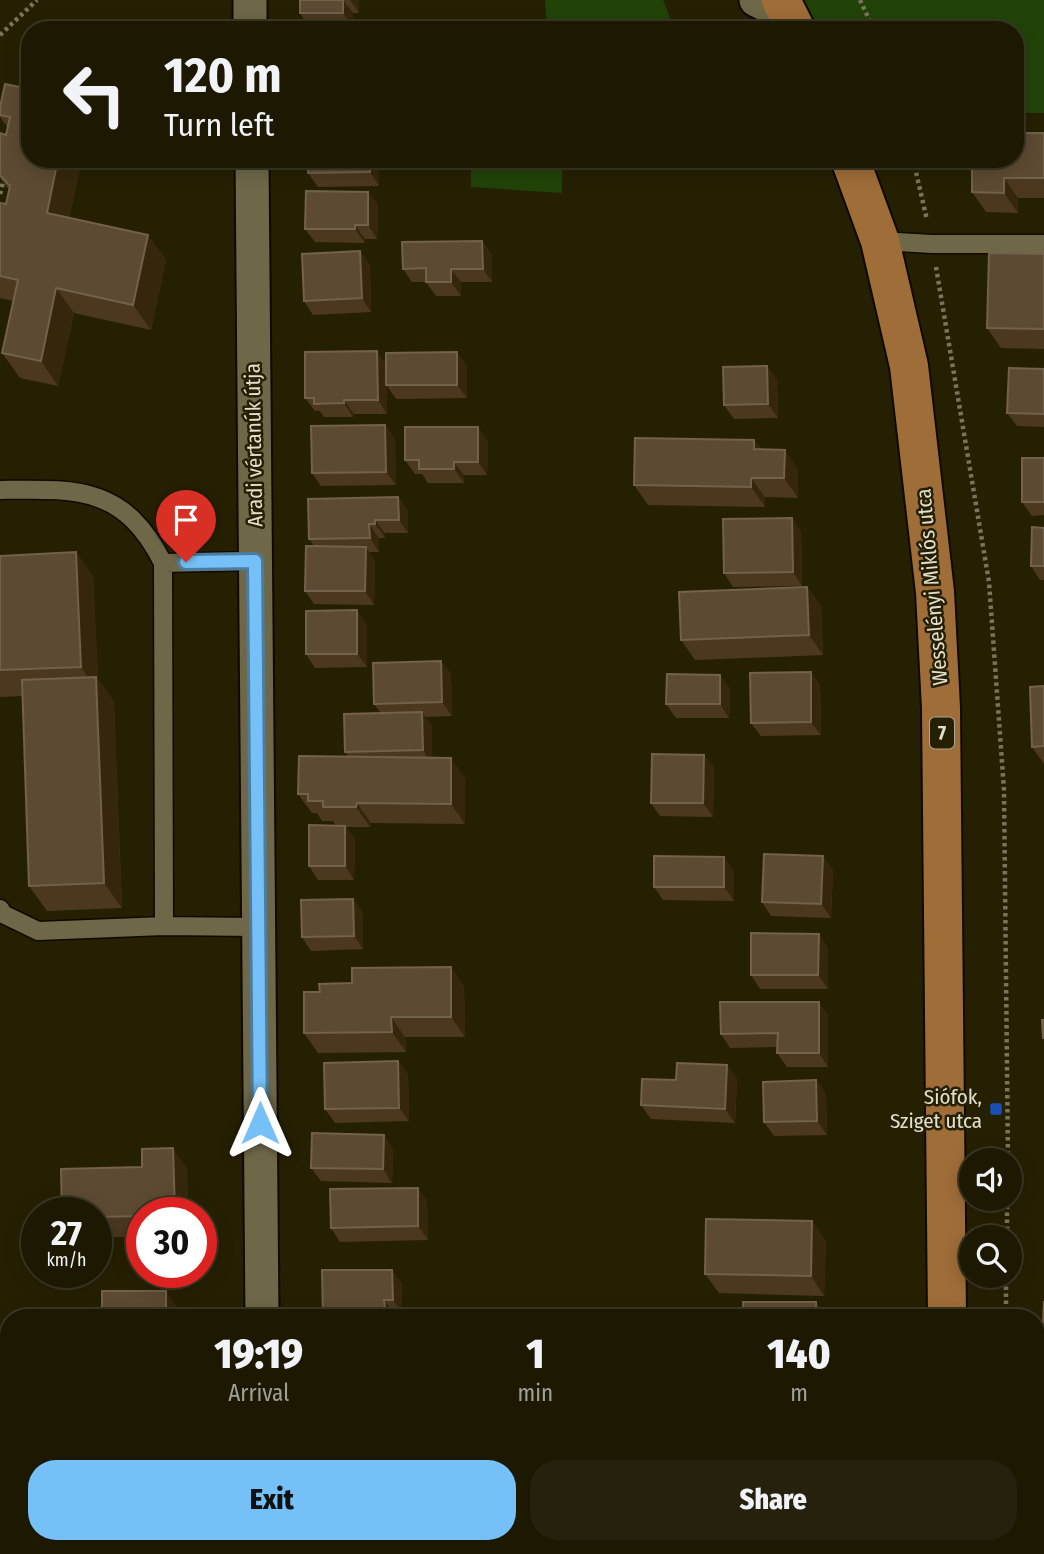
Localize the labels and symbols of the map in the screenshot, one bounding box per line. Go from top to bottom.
street label: Aradi vértanúk útja [240,363,268,527]
street label: Wesselényi Miklós utca [910,488,954,686]
pin [156,490,216,562]
road number: 7 [930,718,954,748]
place label: Siófok, Sziget utca [890,1084,982,1134]
position arrow [223,1086,297,1160]
marker: Siófok, Sziget utca [988,1101,1004,1117]
speed limit sign: 30 [126,1197,217,1288]

